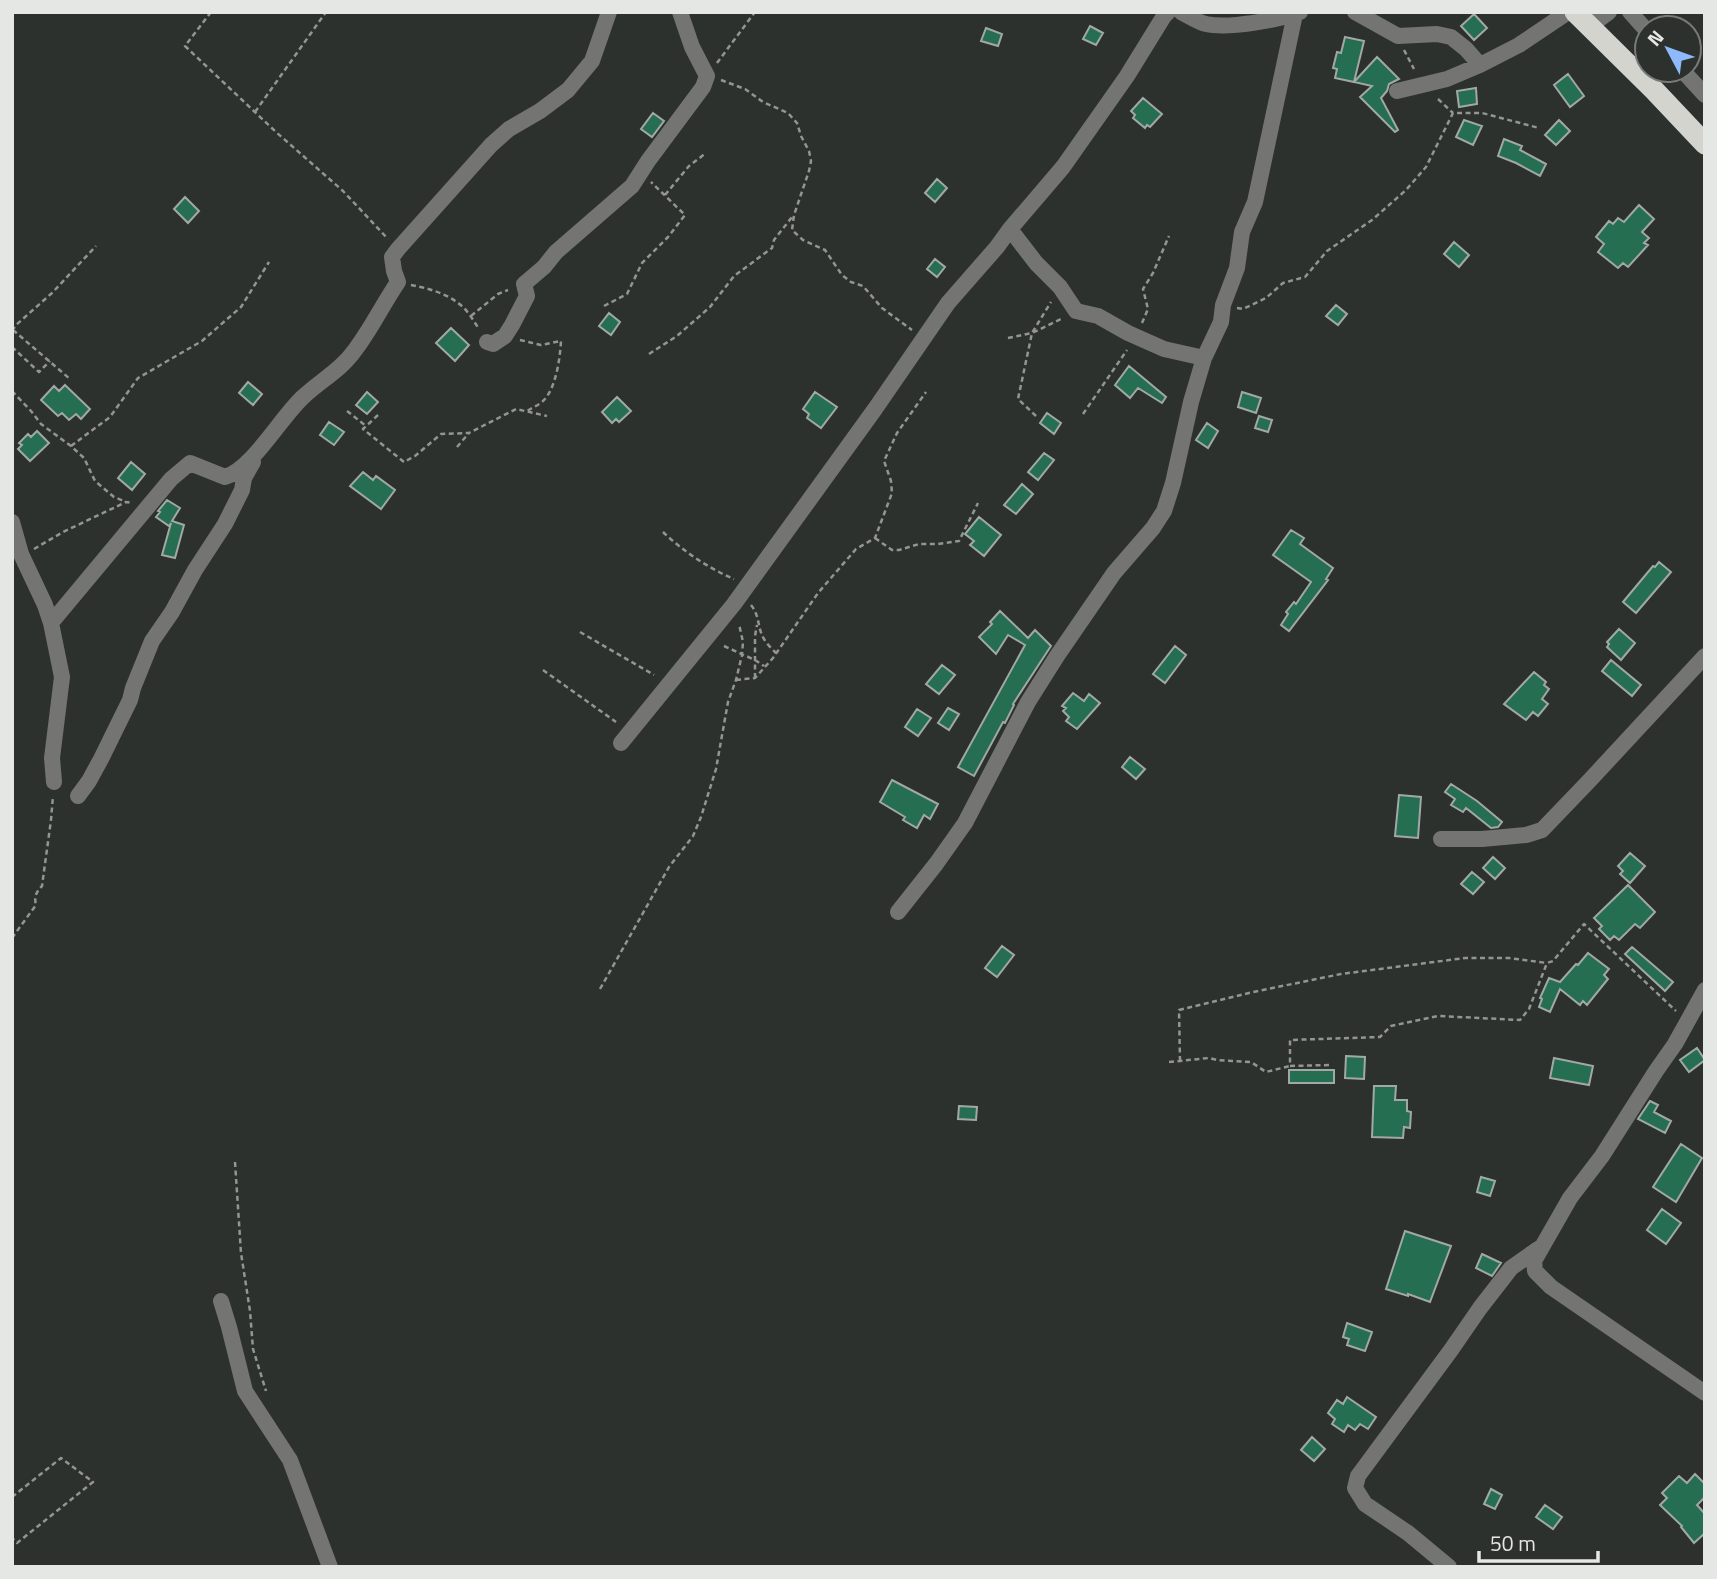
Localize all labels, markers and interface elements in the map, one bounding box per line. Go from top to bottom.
north arrow [1633,14,1703,84]
text: N [1640,23,1670,52]
scale bar [1479,1520,1598,1564]
text: 50 m [1490,1527,1536,1559]

